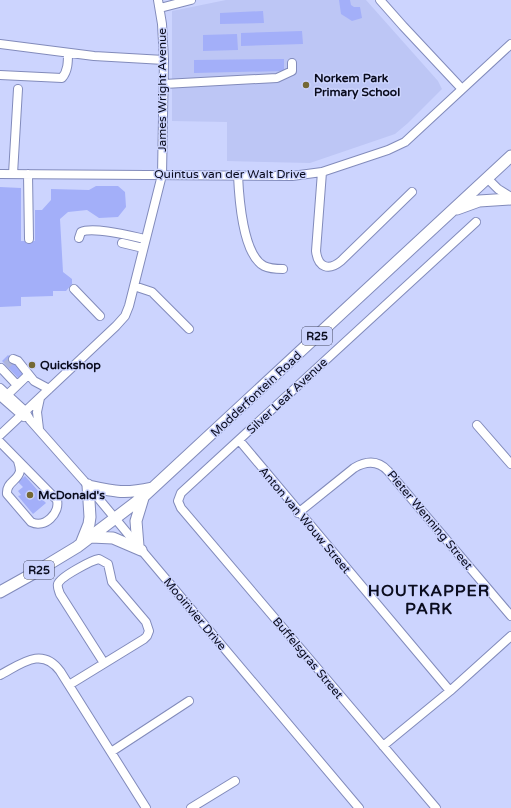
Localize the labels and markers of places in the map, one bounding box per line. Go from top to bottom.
place label: Norkem Park Primary School [314,71,400,100]
marker: Norkem Park Primary School [301,80,311,90]
place label: Quickshop [40,358,101,373]
marker: Quickshop [27,360,37,370]
place label: McDonald's [38,488,105,502]
marker: McDonald's [25,490,35,500]

